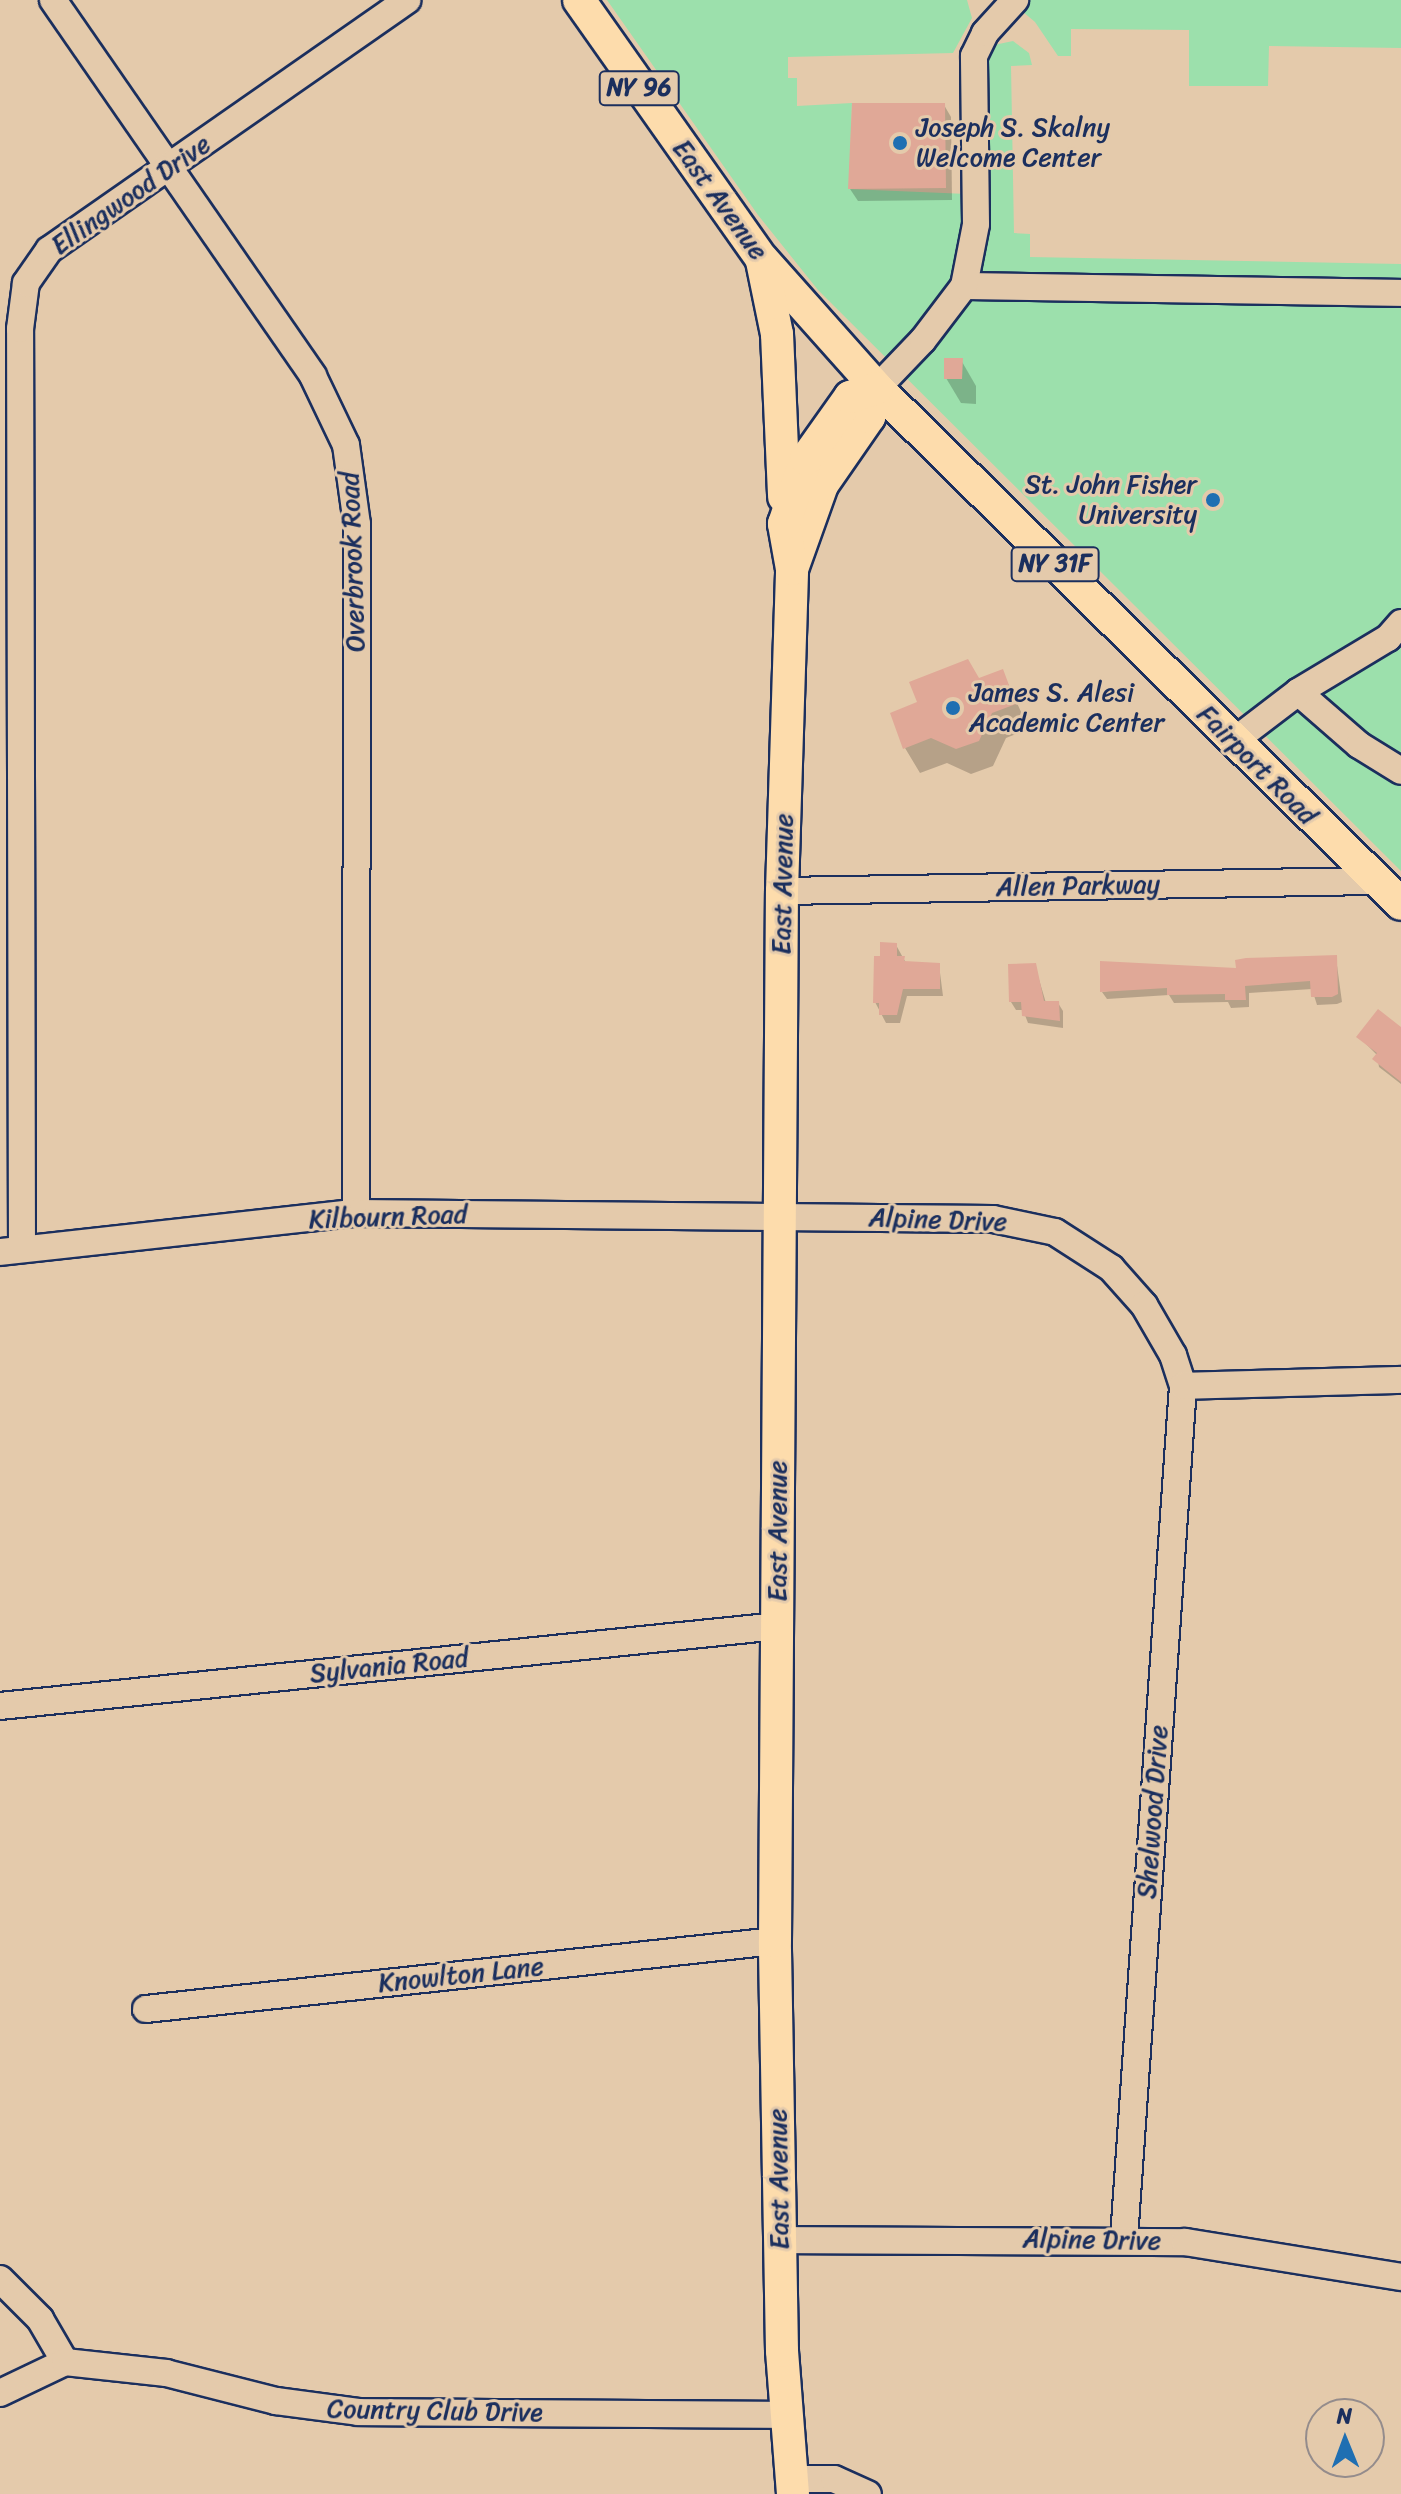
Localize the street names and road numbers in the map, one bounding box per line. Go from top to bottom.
road number: NY 96 [597,68,681,108]
street label: Ellingwood Drive [45,129,217,261]
street label: East Avenue [666,134,774,266]
street label: Overbrook Road [334,472,372,652]
road number: NY 31F [1009,544,1101,584]
street label: Fairport Road [1191,699,1323,831]
street label: East Avenue [766,813,800,955]
street label: Allen Parkway [996,869,1160,903]
street label: Kilbourn Road [308,1199,468,1235]
street label: Alpine Drive [868,1202,1008,1238]
street label: East Avenue [762,1461,794,1601]
street label: Sylvania Road [308,1642,470,1690]
street label: Shelwood Drive [1131,1724,1175,1900]
street label: Knowlton Lane [377,1951,545,1999]
street label: East Avenue [762,2108,796,2250]
street label: Alpine Drive [1023,2223,1161,2257]
street label: Country Club Drive [326,2394,544,2428]

